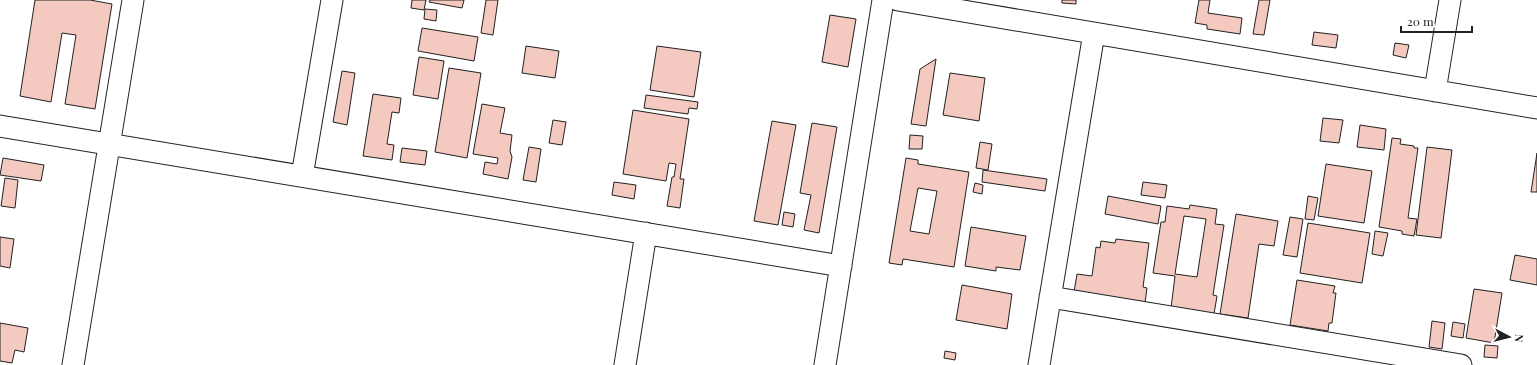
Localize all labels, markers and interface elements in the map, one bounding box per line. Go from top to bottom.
scale bar [1401,8,1472,34]
text: 20 m [1407,13,1434,29]
north arrow [1489,317,1529,357]
text: N [1511,333,1527,343]

